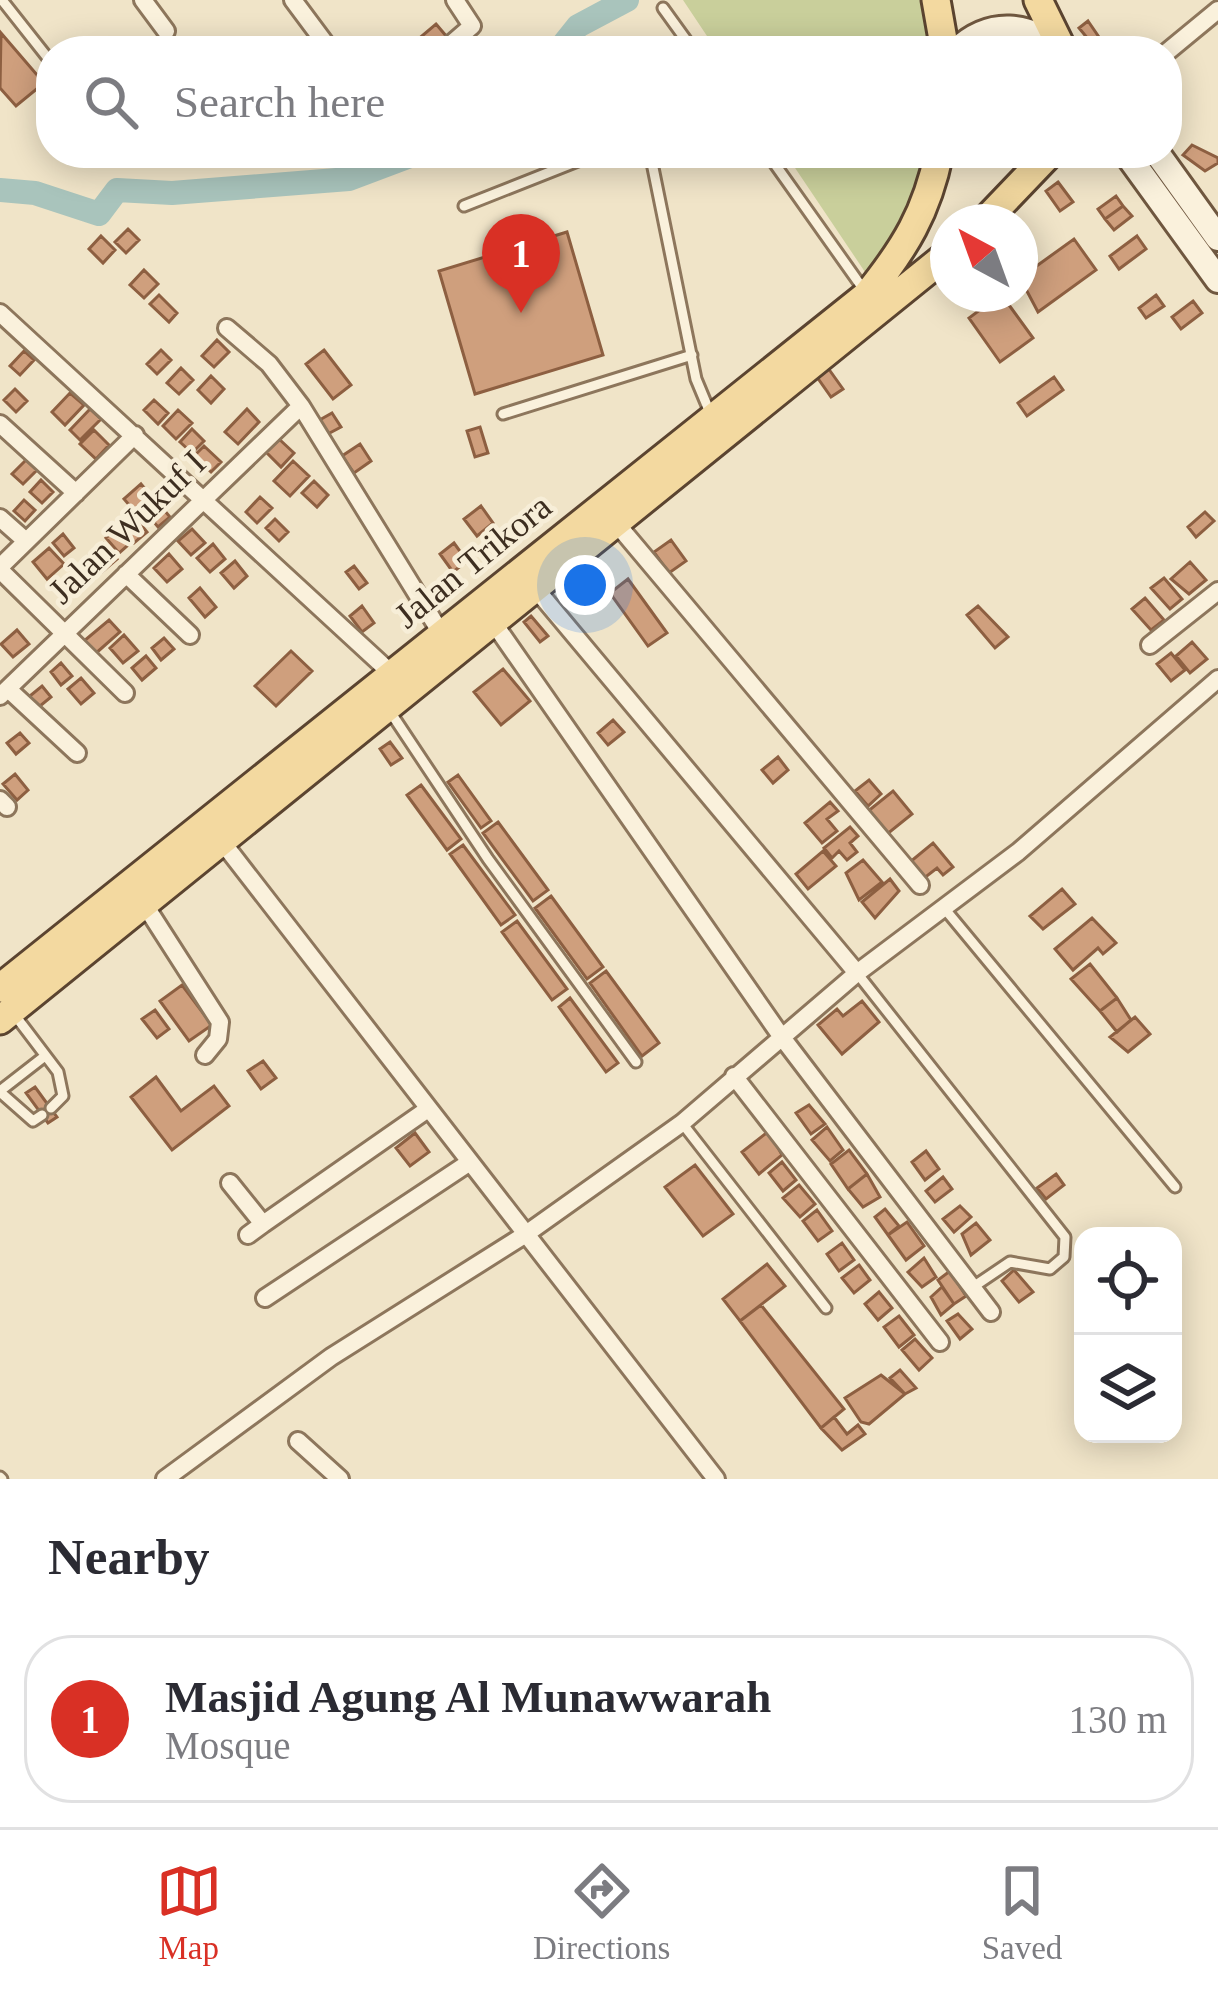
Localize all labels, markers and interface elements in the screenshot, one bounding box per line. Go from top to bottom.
search box [36,36,1182,168]
icon: search [78,69,144,135]
text: Search here [174,77,385,127]
north arrow [930,204,1038,312]
pin: 1 [482,214,560,313]
street label: Jalan Wukuf I [41,443,213,611]
street label: Jalan Trikora [387,486,559,636]
your location [555,555,615,615]
map controls [1074,1227,1182,1443]
button: locate [1074,1227,1182,1335]
button: layers [1074,1335,1182,1443]
text: Nearby [48,1529,209,1585]
text: Masjid Agung Al Munawwarah [165,1672,771,1722]
text: 1 [80,1698,100,1741]
text: 130 m [1068,1698,1167,1741]
text: Mosque [165,1724,291,1767]
tab: Map [156,1858,222,1967]
tab: Directions [533,1858,670,1967]
tab: Saved [982,1858,1062,1967]

